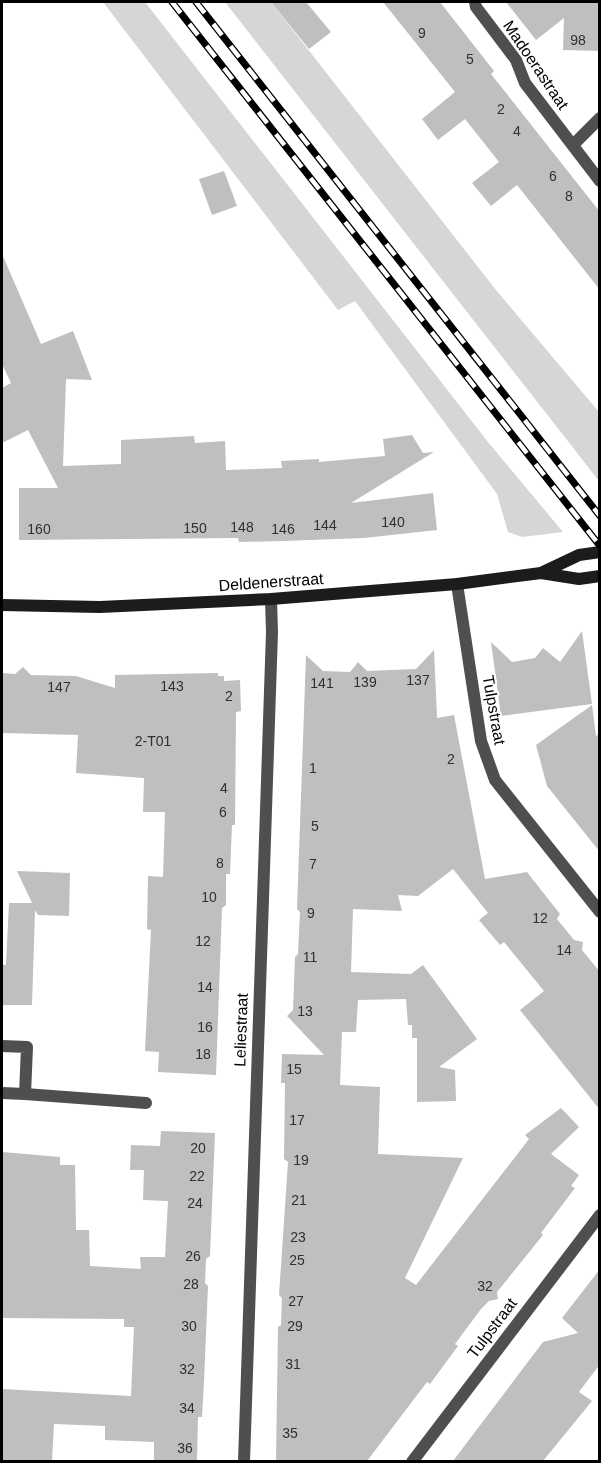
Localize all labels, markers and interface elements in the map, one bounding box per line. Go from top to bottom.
street label: Madoerastraat [500,17,572,113]
house number: 9 [418,25,426,41]
house number: 98 [570,32,586,48]
house number: 5 [466,51,474,67]
house number: 2 [497,101,505,117]
house number: 4 [513,123,521,139]
house number: 6 [549,168,557,184]
house number: 8 [565,188,573,204]
house number: 140 [381,514,405,530]
house number: 144 [313,517,337,533]
house number: 148 [230,519,254,535]
house number: 150 [183,520,207,536]
house number: 160 [27,521,51,537]
house number: 146 [271,521,295,537]
street label: Deldenerstraat [218,570,324,594]
house number: 137 [406,672,430,688]
house number: 139 [353,674,377,690]
street label: Tulpstraat [480,674,509,747]
house number: 141 [310,675,334,691]
house number: 143 [160,678,184,694]
house number: 147 [47,679,71,695]
house number: 2 [225,688,233,704]
house number: 2-T01 [135,733,171,749]
house number: 2 [447,751,455,767]
house number: 1 [309,760,317,776]
house number: 4 [220,780,228,796]
house number: 6 [219,804,227,820]
house number: 5 [311,818,319,834]
house number: 8 [216,855,224,871]
house number: 7 [309,856,317,872]
house number: 10 [201,889,217,905]
house number: 9 [307,905,315,921]
house number: 12 [532,910,548,926]
house number: 12 [195,933,211,949]
house number: 14 [556,942,572,958]
house number: 11 [303,949,317,965]
house number: 14 [197,979,213,995]
street label: Leliestraat [231,992,251,1067]
house number: 13 [297,1003,313,1019]
house number: 16 [197,1019,213,1035]
house number: 18 [195,1046,211,1062]
house number: 15 [286,1061,302,1077]
house number: 17 [289,1112,305,1128]
house number: 20 [190,1140,206,1156]
house number: 19 [293,1152,309,1168]
house number: 22 [189,1168,205,1184]
house number: 21 [291,1192,307,1208]
house number: 24 [187,1195,203,1211]
house number: 23 [290,1229,306,1245]
house number: 26 [185,1248,201,1264]
house number: 25 [289,1252,305,1268]
house number: 28 [183,1276,199,1292]
house number: 32 [477,1278,493,1294]
house number: 27 [288,1293,304,1309]
street label: Tulpstraat [464,1294,520,1361]
house number: 30 [181,1318,197,1334]
house number: 29 [287,1318,303,1334]
house number: 31 [285,1356,301,1372]
house number: 32 [179,1361,195,1377]
house number: 34 [179,1400,195,1416]
house number: 35 [282,1425,298,1441]
house number: 36 [177,1440,193,1456]

